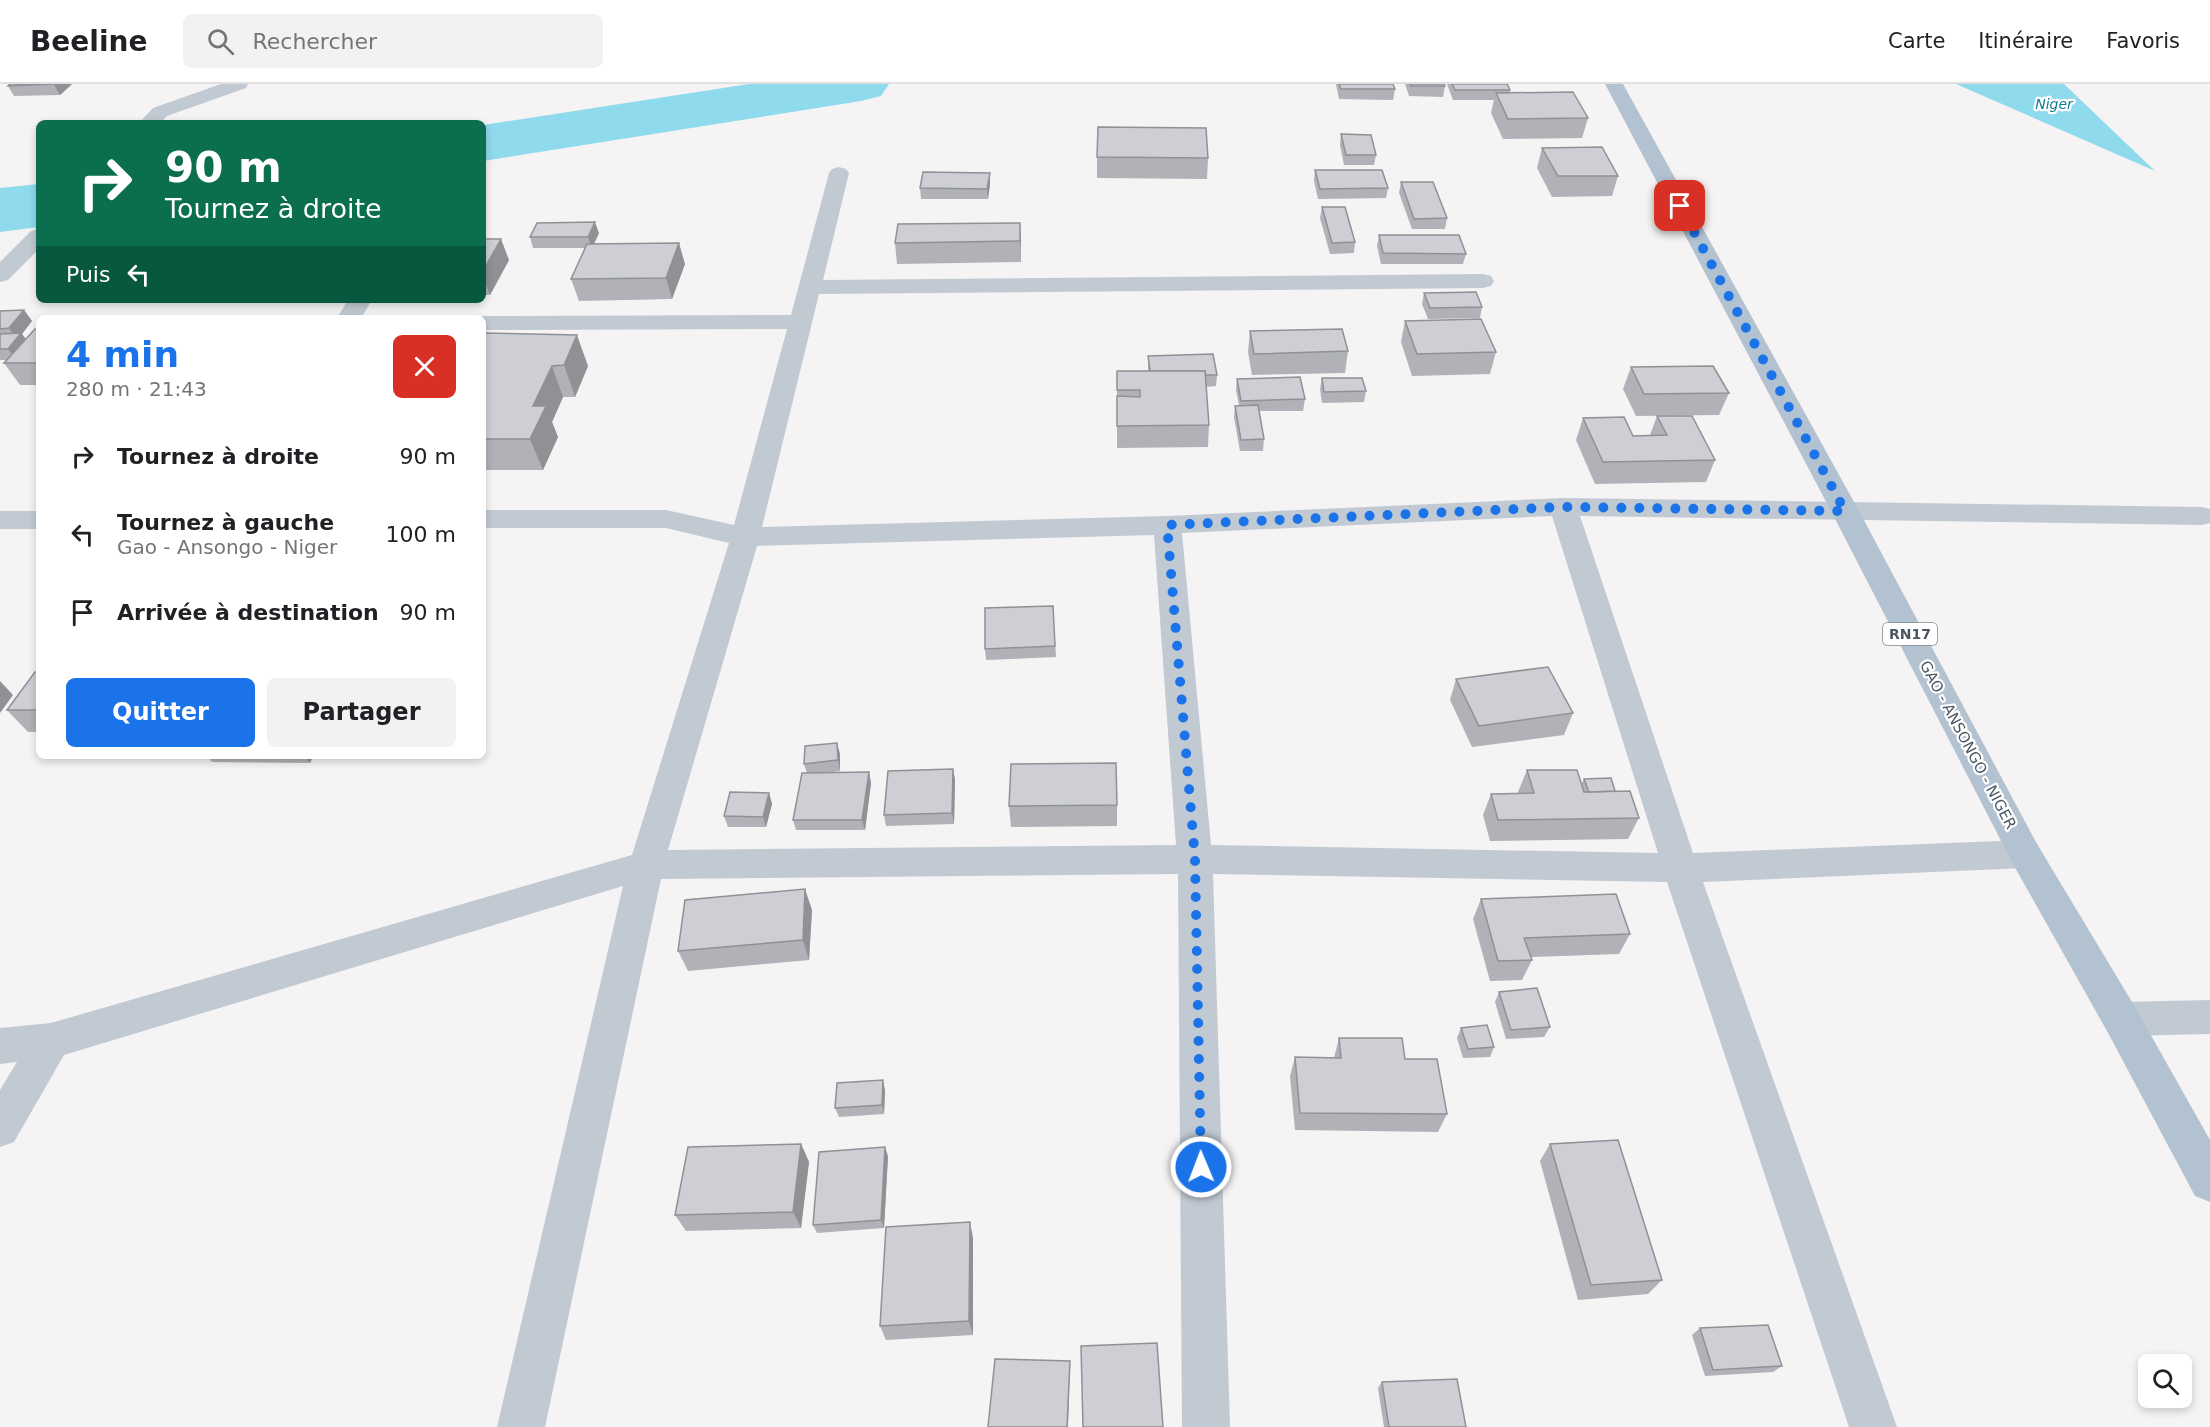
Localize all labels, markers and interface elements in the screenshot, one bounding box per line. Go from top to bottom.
search box [183,14,603,68]
text: Beeline [30,25,147,58]
icon: search [204,25,237,58]
text: Rechercher [252,29,377,54]
text: Carte [1888,29,1945,53]
text: Itinéraire [1978,29,2073,53]
text: Favoris [2106,29,2180,53]
water label: Niger [2035,96,2074,112]
text: 90 m [165,143,282,192]
icon: right [66,144,144,222]
pin [1654,180,1705,231]
icon: arrive [1663,189,1696,222]
text: Tournez à droite [165,193,382,224]
icon: left [122,258,155,291]
text: Puis [66,262,110,287]
text: 4 min [66,334,179,375]
button: close [393,335,456,398]
text: 280 m · 21:43 [66,377,207,401]
icon: right [66,440,99,473]
text: Tournez à droite [117,444,319,469]
text: 90 m [400,444,456,469]
text: Tournez à gauche [117,510,334,535]
icon: left [66,518,99,551]
text: 100 m [386,522,456,547]
text: Gao - Ansongo - Niger [117,535,337,559]
icon: arrive [66,596,99,629]
text: Arrivée à destination [117,600,379,625]
text: 90 m [400,600,456,625]
road number: RN17 [1883,623,1937,645]
street label: GAO - ANSONGO - NIGER [1916,658,2020,832]
button: Quitter [66,678,255,747]
button: Partager [267,678,456,747]
position arrow [1169,1135,1233,1199]
map controls [2138,1354,2192,1408]
button: search [2138,1354,2192,1408]

